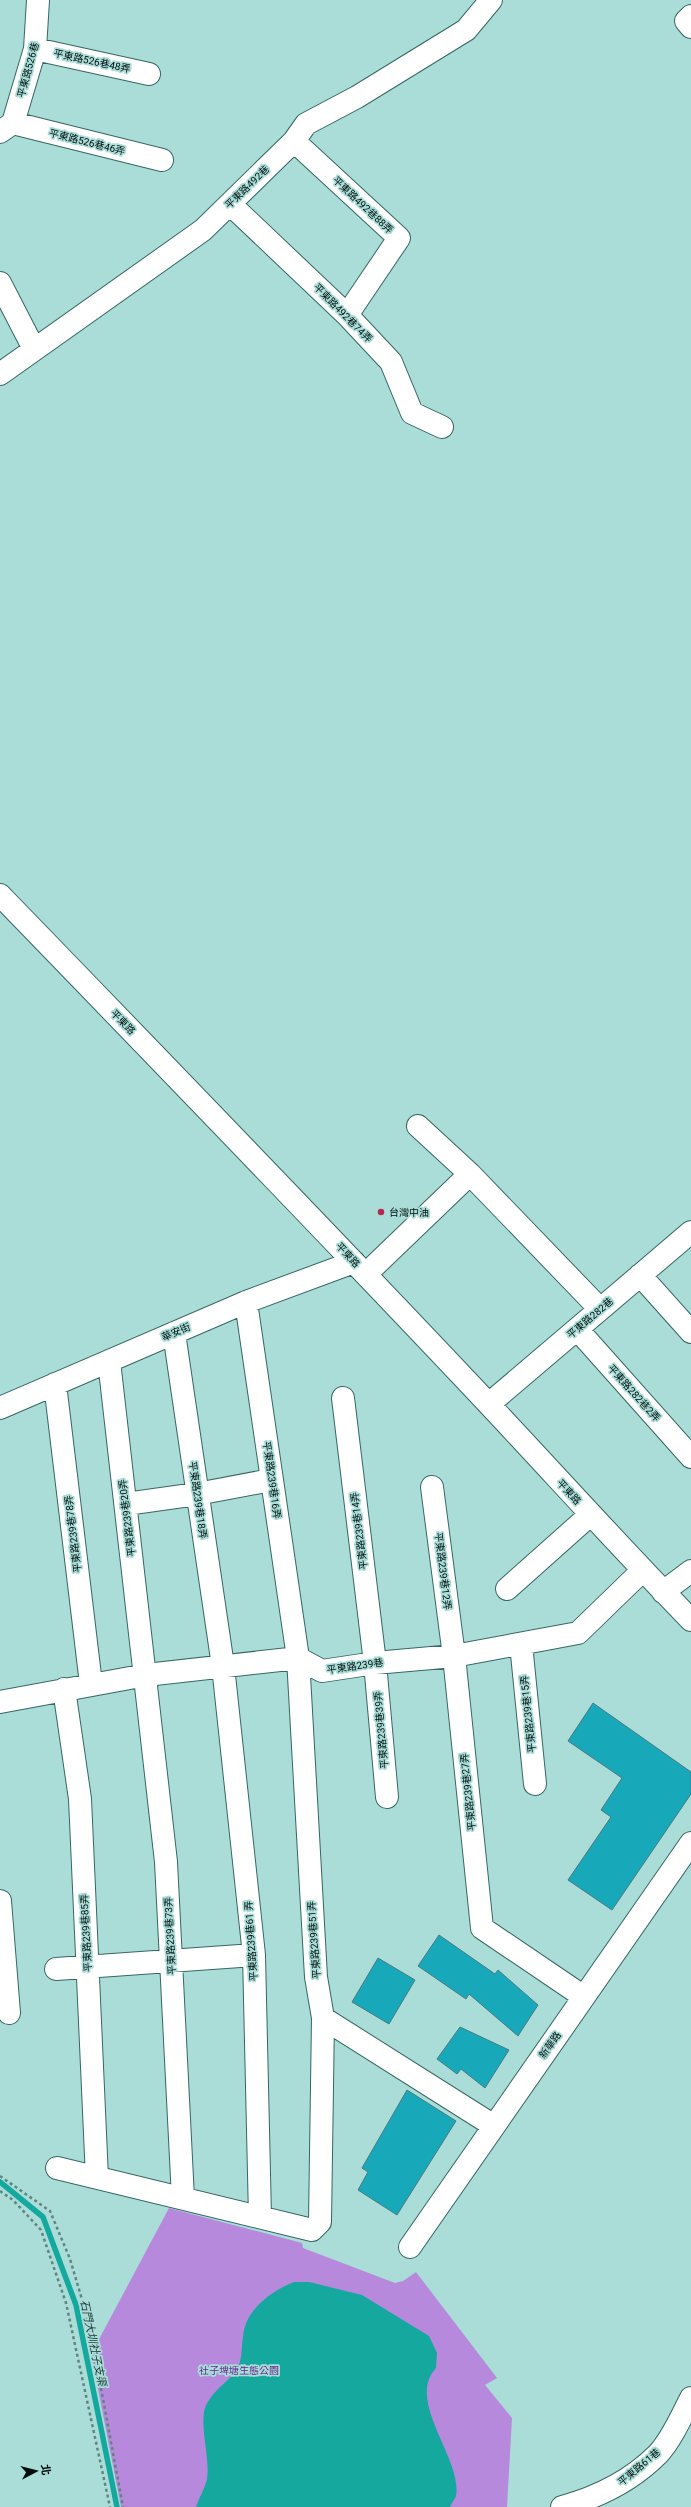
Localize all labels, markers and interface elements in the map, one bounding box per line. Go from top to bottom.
street label: 平東路526巷 [15,41,41,99]
street label: 平東路526巷48弄 [53,48,131,74]
street label: 平東路526巷46弄 [48,127,126,157]
street label: 平東路492巷 [223,163,271,211]
street label: 平東路492巷88弄 [331,174,395,236]
street label: 平東路492巷74弄 [311,281,375,345]
street label: 平東路 [109,1007,137,1037]
marker: 台灣中油 [376,1207,386,1217]
place label: 台灣中油 [389,1207,429,1218]
street label: 平東路 [334,1240,362,1270]
street label: 平東路282巷 [565,1296,615,1340]
street label: 華安街 [160,1321,192,1343]
street label: 平東路282巷2弄 [606,1362,662,1424]
street label: 平東路239巷16弄 [261,1441,283,1519]
street label: 平東路239巷18弄 [187,1461,209,1539]
street label: 平東路 [555,1477,583,1507]
street label: 平東路239巷20弄 [117,1479,137,1557]
street label: 平東路239巷14弄 [349,1492,369,1570]
street label: 平東路239巷78弄 [63,1495,83,1573]
street label: 平東路239巷12弄 [433,1532,453,1610]
street label: 平東路239巷 [326,1657,384,1675]
street label: 平東路239巷15弄 [518,1675,538,1753]
street label: 平東路239巷39弄 [372,1691,390,1769]
street label: 平東路239巷27弄 [458,1753,478,1831]
street label: 平東路239巷85弄 [78,1894,94,1972]
street label: 平東路239巷73弄 [162,1897,178,1975]
street label: 平東路239巷61 弄 [243,1900,259,1982]
street label: 平東路239巷51弄 [306,1901,322,1979]
street label: 新華路 [537,2030,563,2060]
water label: 石門大圳社子支渠 [77,2299,109,2389]
park label: 社子埤塘生態公園 [199,2365,279,2376]
street label: 平東路61巷 [616,2446,662,2488]
north arrow [16,2451,56,2491]
text: 北 [38,2464,53,2476]

